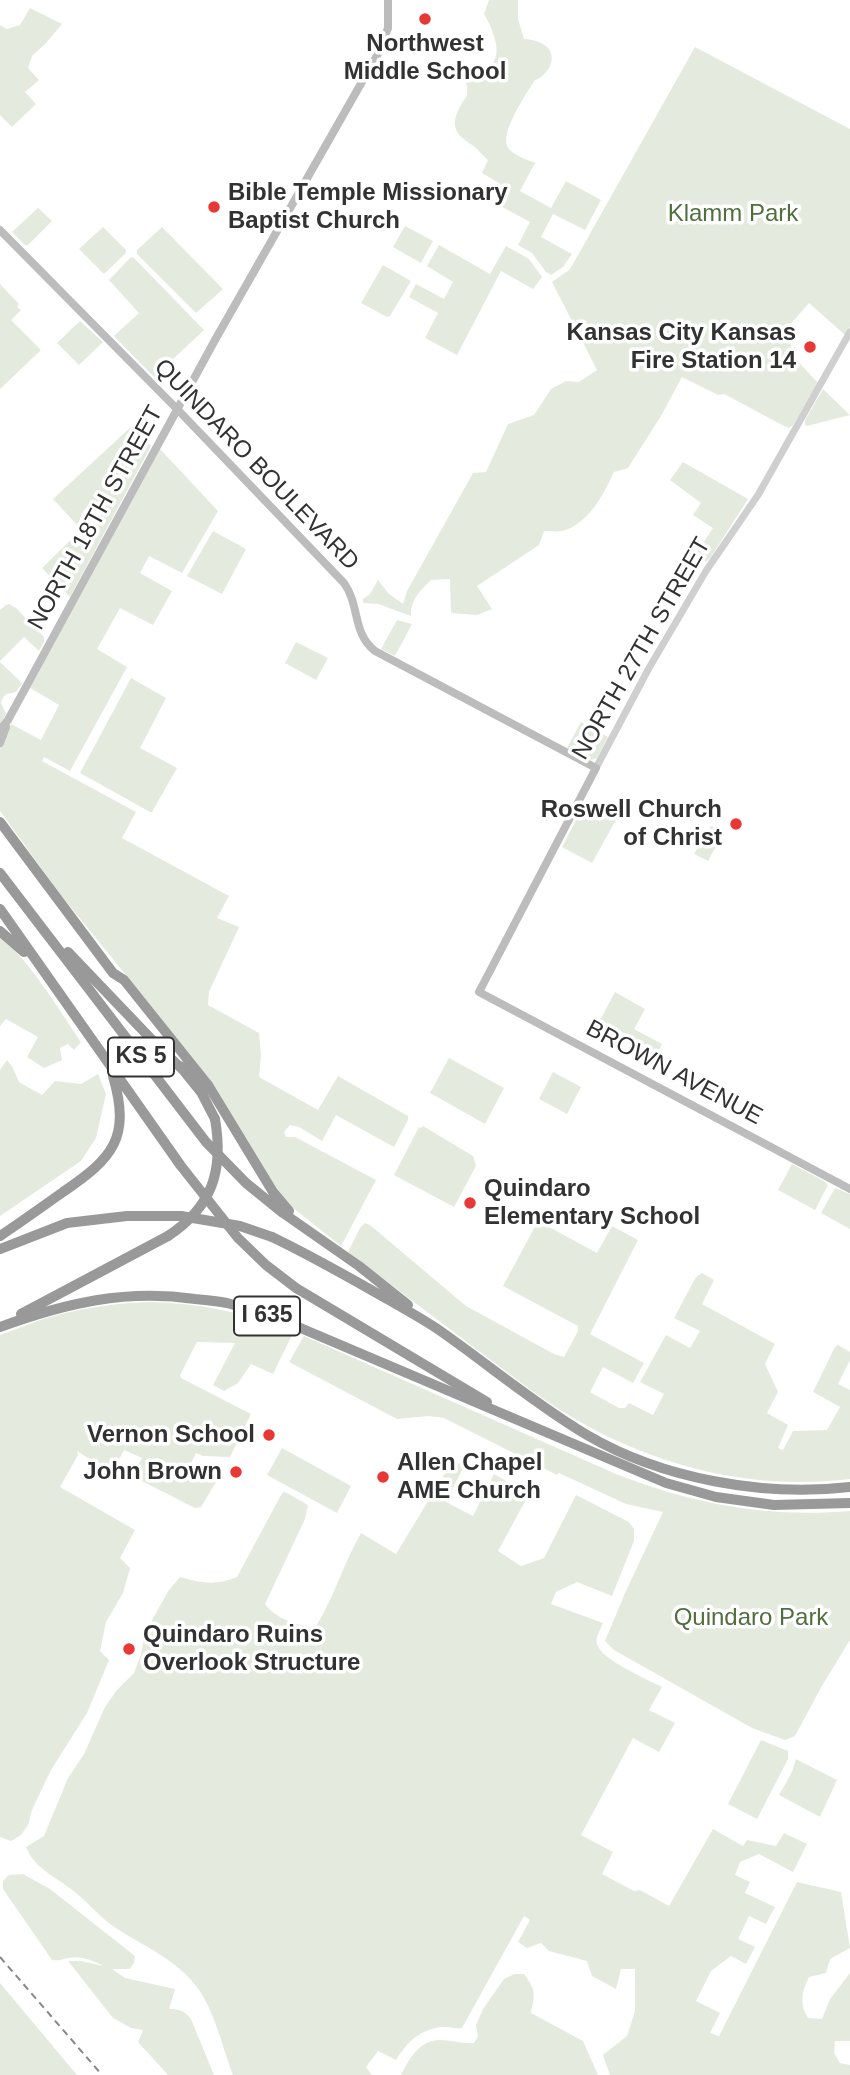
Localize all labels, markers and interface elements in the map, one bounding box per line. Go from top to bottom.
marker: Northwest Middle School [417,11,433,27]
place label: Northwest Middle School [344,30,506,86]
place label: Bible Temple Missionary Baptist Church [228,179,508,235]
marker: Bible Temple Missionary Baptist Church [206,199,222,215]
park label: Klamm Park [668,200,798,228]
place label: Kansas City Kansas Fire Station 14 [567,319,796,375]
marker: Kansas City Kansas Fire Station 14 [802,339,818,355]
street label: QUINDARO BOULEVARD [148,353,364,577]
street label: NORTH 18TH STREET [22,401,170,635]
street label: NORTH 27TH STREET [567,533,717,765]
place label: Roswell Church of Christ [541,796,722,852]
marker: Roswell Church of Christ [728,816,744,832]
street label: BROWN AVENUE [581,1014,767,1132]
road number: KS 5 [108,1038,174,1076]
place label: Quindaro Elementary School [484,1175,700,1231]
marker: Quindaro Elementary School [462,1195,478,1211]
road number: I 635 [234,1296,300,1336]
place label: Vernon School [87,1421,255,1449]
marker: Vernon School [261,1427,277,1443]
place label: Allen Chapel AME Church [397,1449,542,1505]
place label: John Brown [83,1458,222,1486]
marker: John Brown [228,1464,244,1480]
marker: Allen Chapel AME Church [375,1469,391,1485]
park label: Quindaro Park [674,1604,828,1632]
place label: Quindaro Ruins Overlook Structure [143,1621,360,1677]
marker: Quindaro Ruins Overlook Structure [121,1641,137,1657]

